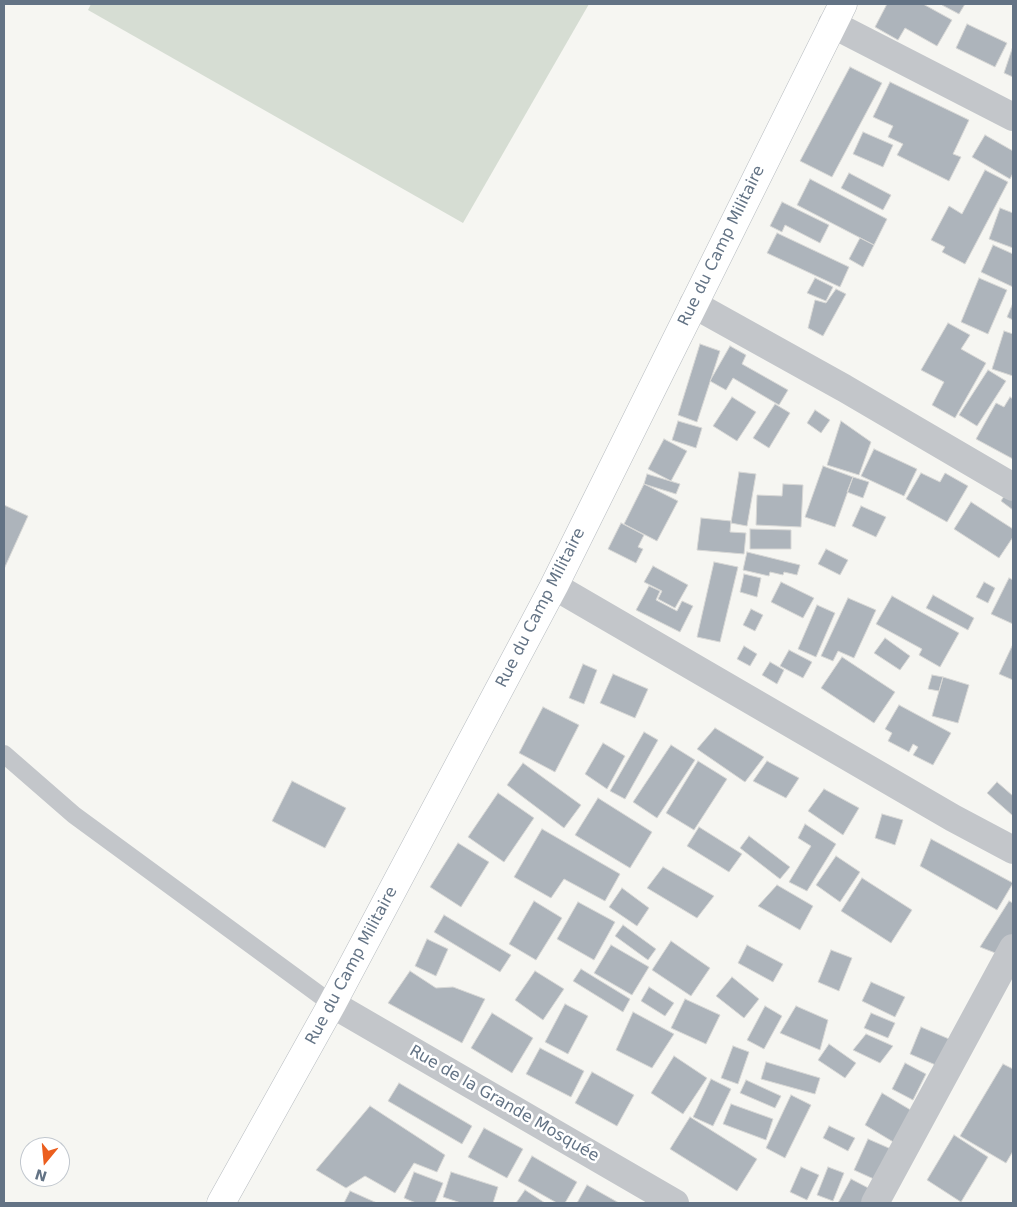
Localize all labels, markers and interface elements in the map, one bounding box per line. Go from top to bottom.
street label: Rue du Camp Militaire [675,163,769,329]
street label: Rue du Camp Militaire [492,525,590,691]
street label: Rue du Camp Militaire [302,884,402,1048]
street label: Rue de la Grande Mosquée [406,1042,602,1166]
north arrow [20,1137,70,1187]
text: N [33,1166,49,1185]

